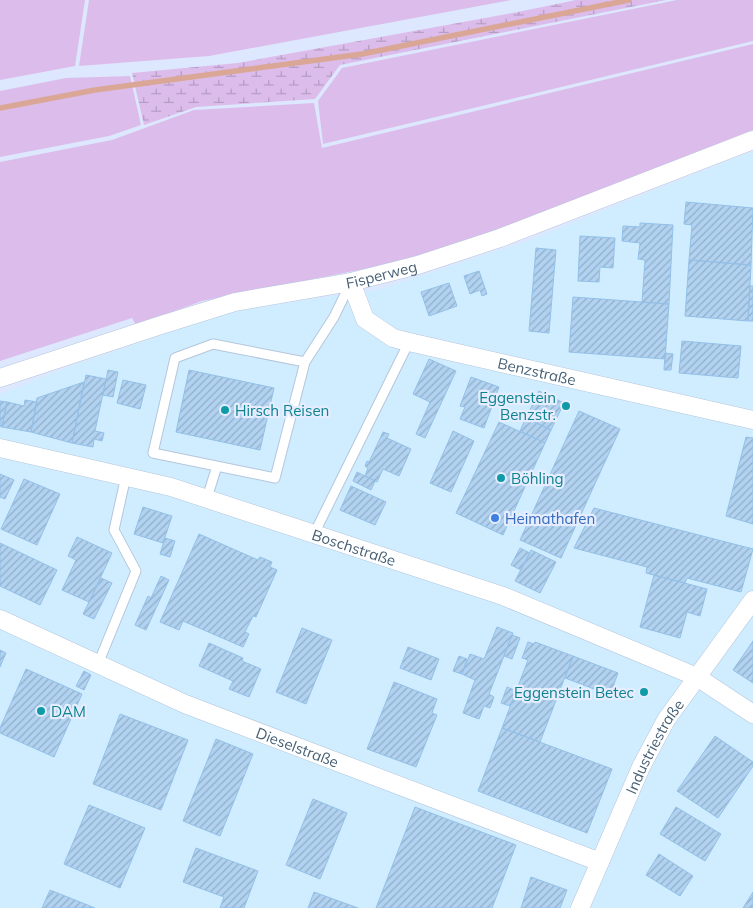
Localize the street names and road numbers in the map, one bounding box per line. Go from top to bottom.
street label: Fisperweg [344,256,419,292]
street label: Benzstraße [496,353,578,389]
street label: Boschstraße [310,524,398,570]
street label: Industriestraße [621,695,688,797]
street label: Dieselstraße [254,723,342,771]

